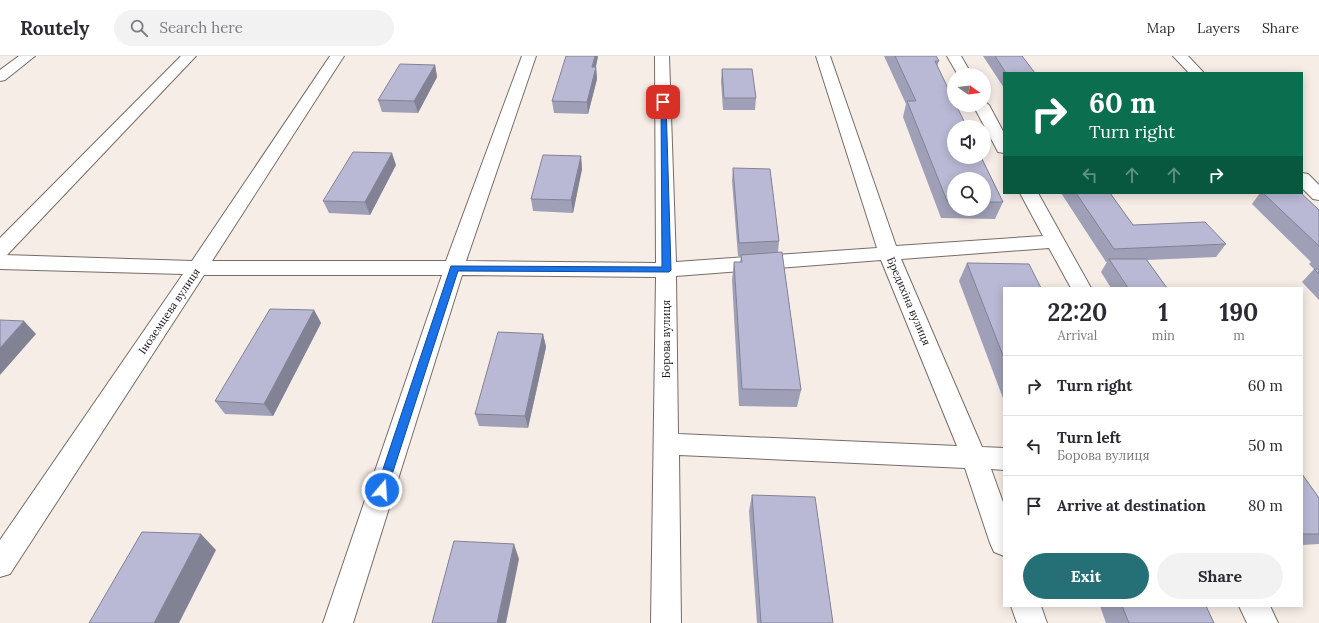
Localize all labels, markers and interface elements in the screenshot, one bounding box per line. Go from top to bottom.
search box [114,10,394,46]
text: Routely [20,16,90,40]
icon: search [128,17,150,39]
text: Search here [160,18,243,37]
text: Map [1147,19,1175,37]
text: Layers [1197,19,1240,37]
text: Share [1262,19,1299,37]
north arrow [947,68,991,112]
map controls [947,68,991,216]
pin [646,85,680,119]
text: 60 m [1089,85,1156,121]
icon: right [1023,88,1075,140]
icon: arrive [652,91,674,113]
button: sound [947,120,991,164]
text: Turn right [1089,120,1175,143]
icon: left [1079,164,1101,186]
icon: ahead [1121,164,1143,186]
icon: ahead [1163,164,1185,186]
icon: right [1205,164,1227,186]
button: search [947,172,991,216]
street label: Бредихіна вулиця [884,255,934,347]
street label: Іноземцева вулиця [135,265,203,357]
text: 22:20 [1048,297,1107,328]
text: 1 [1159,297,1168,328]
text: 190 [1220,297,1258,328]
street label: Борова вулиця [659,300,673,378]
text: Arrival [1058,327,1097,344]
text: min [1152,327,1175,344]
text: m [1233,327,1245,344]
icon: right [1023,375,1045,397]
text: Turn right [1057,376,1133,395]
text: 60 m [1248,376,1283,395]
text: Turn left [1057,428,1121,447]
icon: left [1023,435,1045,457]
text: 50 m [1248,436,1283,455]
text: Борова вулиця [1057,447,1149,464]
position arrow [361,469,403,511]
icon: arrive [1023,495,1045,517]
text: Arrive at destination [1057,496,1206,515]
text: 80 m [1248,496,1283,515]
button: Exit [1023,553,1149,599]
button: Share [1157,553,1283,599]

